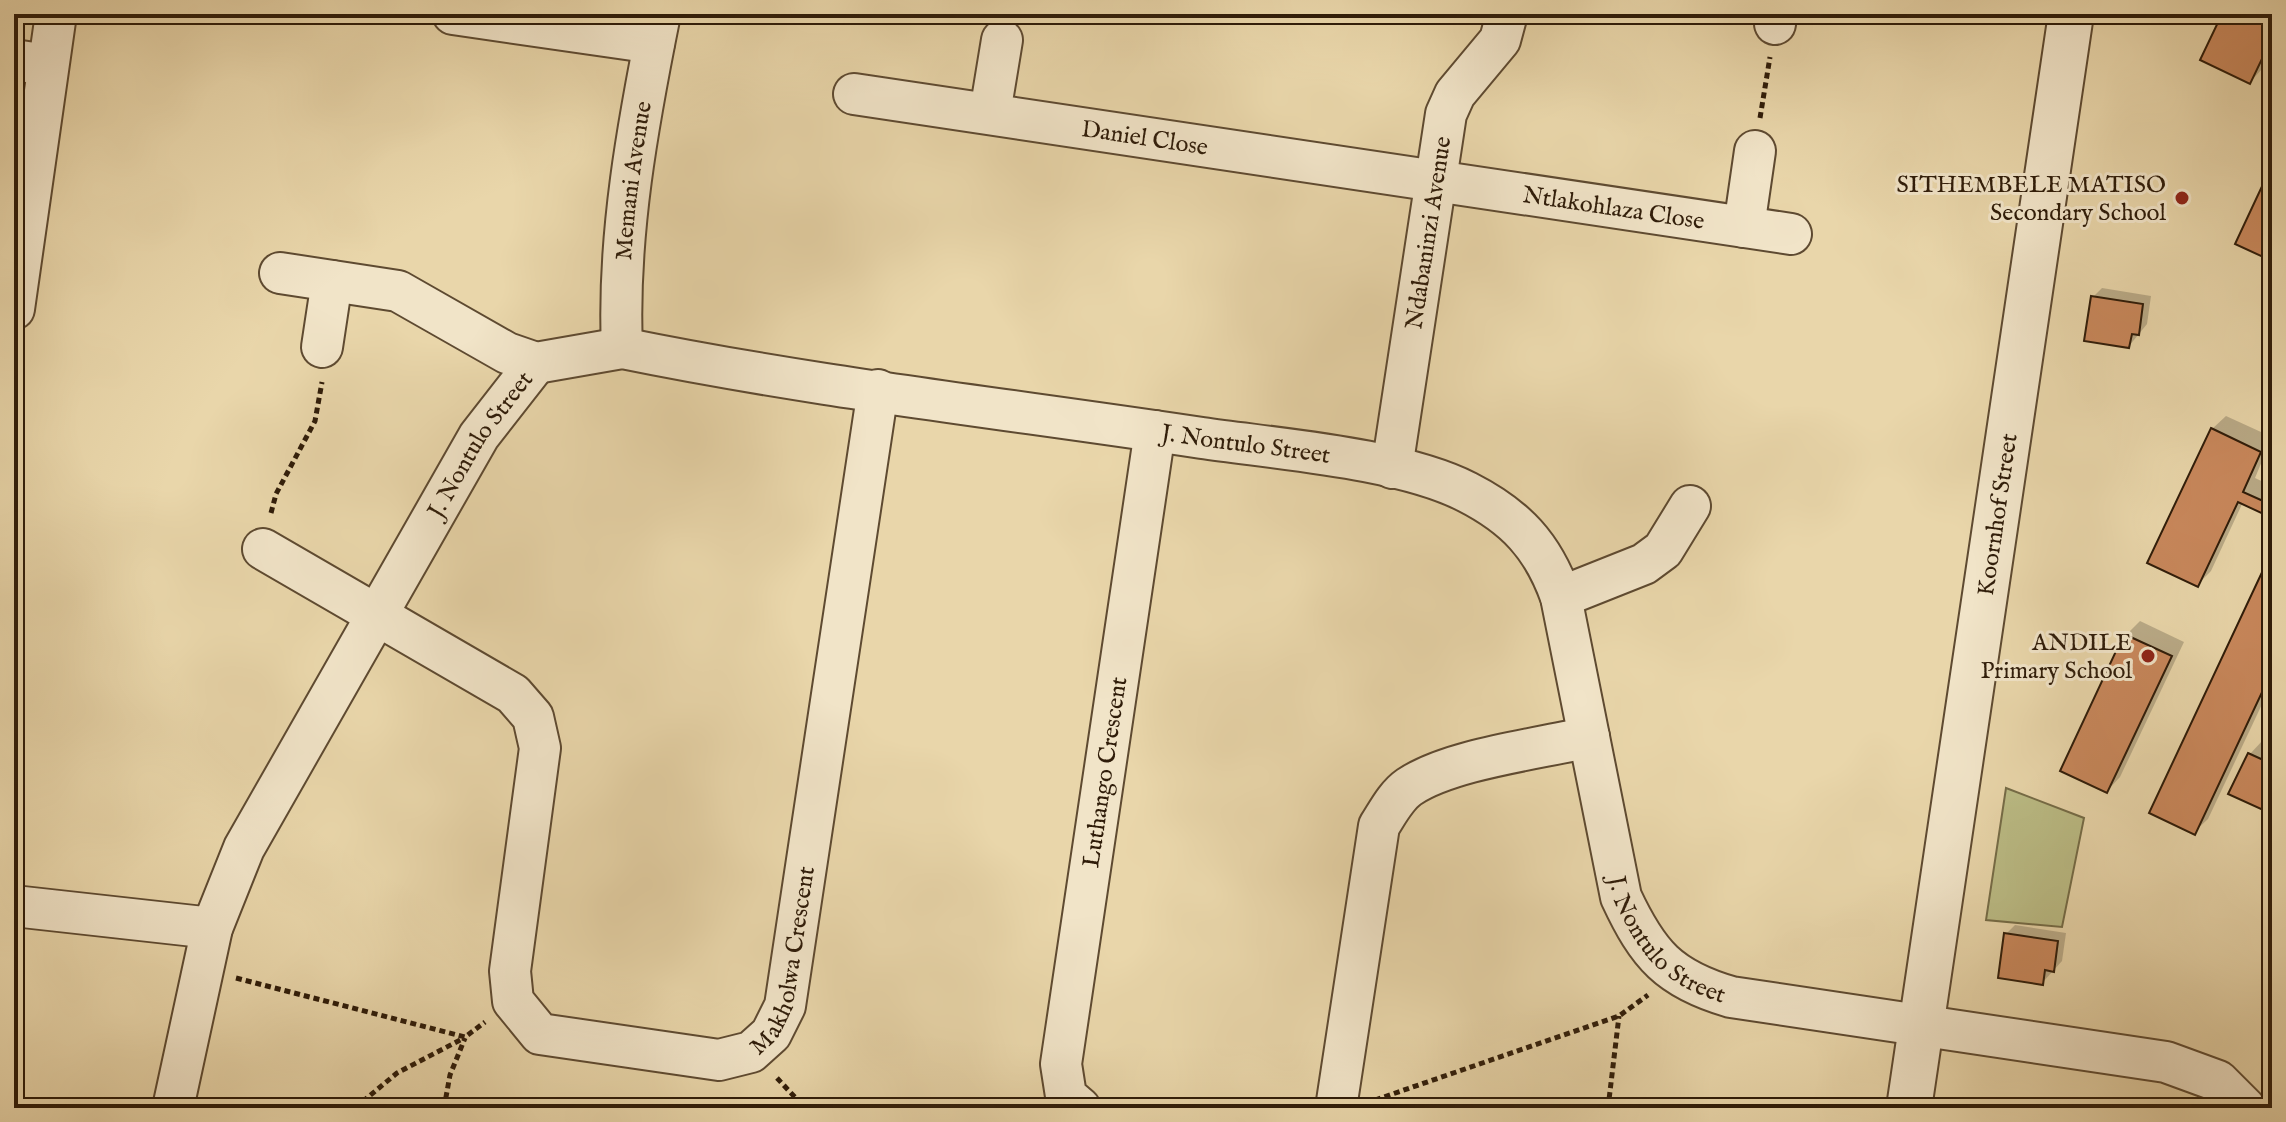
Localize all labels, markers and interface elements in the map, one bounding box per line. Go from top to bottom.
street label: Memani Avenue [609,99,660,261]
street label: Daniel Close [1079,114,1210,164]
street label: Ndabaninzi Avenue [1399,134,1459,332]
place label: SITHEMBELE MATISO Secondary School [1897,170,2166,229]
street label: Ntlakohlaza Close [1520,180,1706,238]
marker: SITHEMBELE MATISO Secondary School [2173,189,2191,207]
street label: J. Nontulo Street [420,366,541,527]
street label: J. Nontulo Street [1156,418,1332,472]
street label: Koornhof Street [1971,431,2026,598]
place label: ANDILE Primary School [1980,628,2132,687]
marker: ANDILE Primary School [2139,647,2157,665]
street label: Luthango Crescent [1076,675,1135,870]
street label: Makholwa Crescent [744,864,823,1063]
street label: J. Nontulo Street [1600,870,1729,1011]

